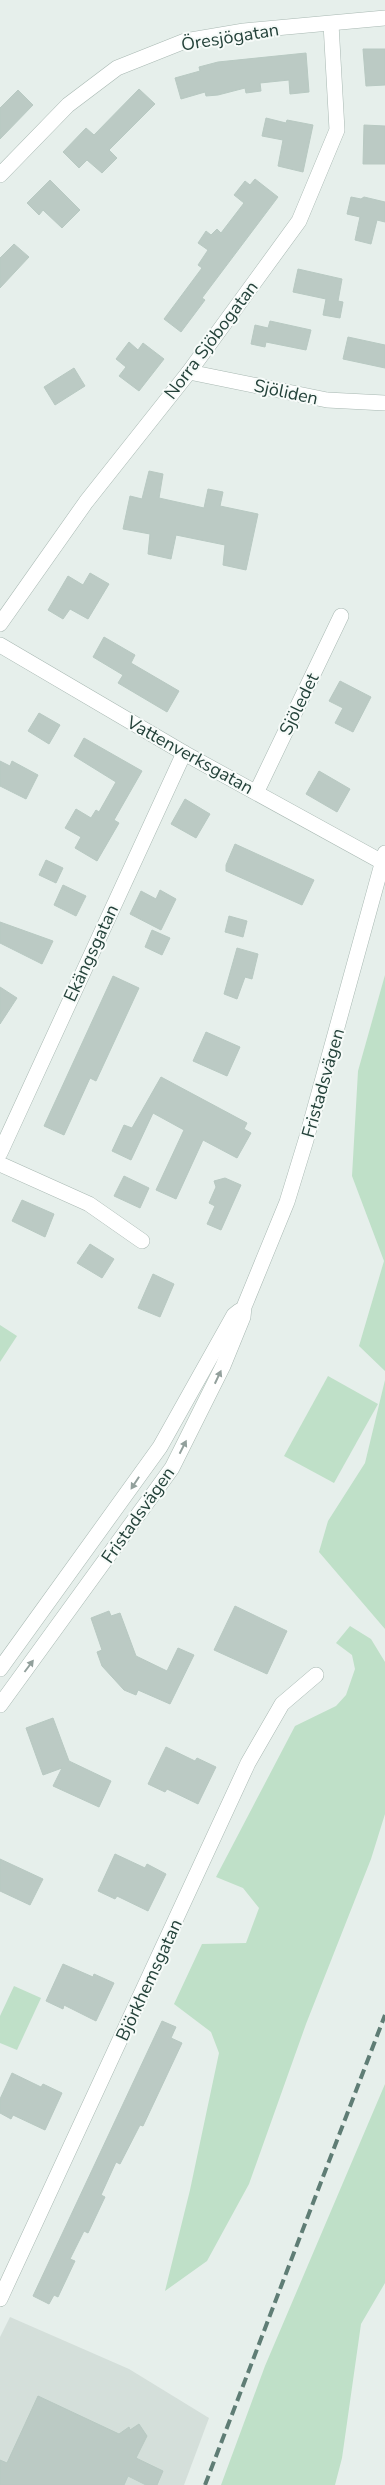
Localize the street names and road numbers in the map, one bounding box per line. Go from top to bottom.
street label: Öresjögatan [179,17,281,57]
street label: Norra Sjöbogatan [159,276,263,404]
street label: Sjöliden [252,373,320,411]
street label: Sjöledet [274,668,325,739]
street label: Vattenverksgatan [121,710,258,800]
street label: Ekängsgatan [58,901,124,1005]
street label: Fristadsvägen [296,1026,350,1140]
street label: Fristadsvägen [96,1462,180,1568]
street label: Björkhemsgatan [110,1915,188,2045]

